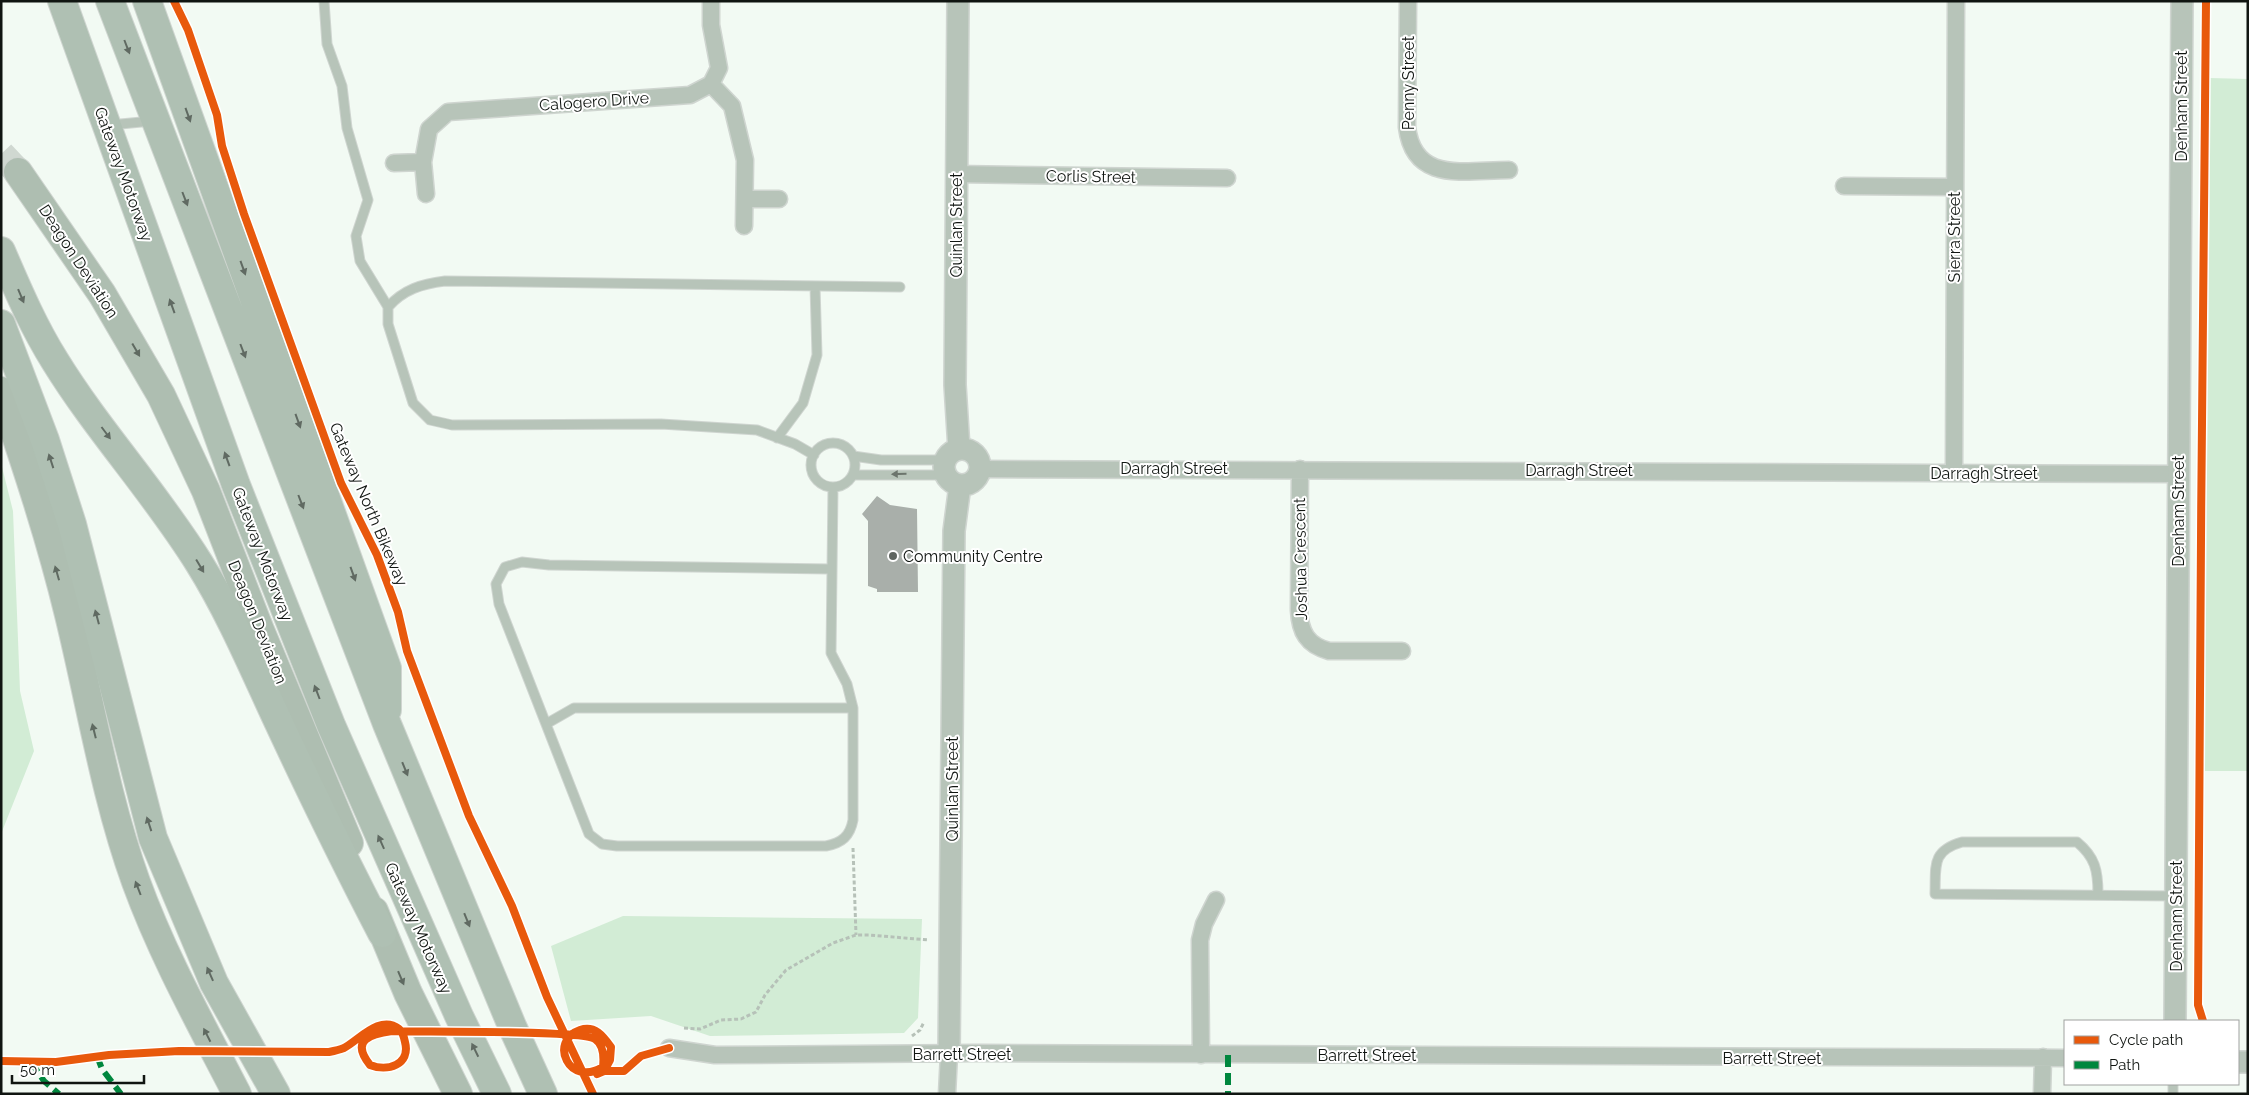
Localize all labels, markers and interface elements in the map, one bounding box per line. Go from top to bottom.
street label: Penny Street [1399,35,1418,130]
one-way arrow [123,40,131,55]
street label: Denham Street [2172,50,2191,162]
street label: Calogero Drive [539,88,650,115]
street label: Gateway Motorway [90,104,157,244]
one-way arrow [184,108,192,123]
street label: Corlis Street [1046,166,1137,187]
street label: Quinlan Street [947,172,966,278]
street label: Sierra Street [1945,191,1964,282]
one-way arrow [181,192,189,207]
street label: Deagon Deviation [35,201,122,322]
one-way arrow [239,261,247,276]
one-way arrow [17,288,25,303]
one-way arrow [168,298,176,313]
one-way arrow [132,343,140,358]
one-way arrow [240,343,247,358]
one-way arrow [294,414,302,429]
street label: Gateway North Bikeway [326,420,412,589]
one-way arrow [101,426,111,440]
one-way arrow [223,451,231,466]
one-way arrow [47,453,55,468]
street label: Denham Street [2169,455,2188,567]
street label: Darragh Street [1120,459,1228,478]
street label: Darragh Street [1525,461,1633,480]
street label: Darragh Street [1930,464,2038,483]
one-way arrow [891,470,907,478]
street label: Gateway Motorway [228,485,297,624]
one-way arrow [297,495,305,510]
street label: Joshua Crescent [1290,497,1311,620]
place label: Community Centre [903,547,1043,566]
marker: Community Centre [887,550,899,562]
street label: Deagon Deviation [224,558,291,687]
one-way arrow [196,559,205,572]
one-way arrow [53,565,61,580]
one-way arrow [350,566,357,581]
one-way arrow [93,609,101,624]
one-way arrow [313,685,321,699]
one-way arrow [90,724,98,739]
street label: Quinlan Street [943,736,962,842]
one-way arrow [402,762,410,776]
one-way arrow [144,816,152,831]
one-way arrow [376,835,384,849]
street label: Gateway Motorway [381,860,456,997]
street label: Denham Street [2167,860,2186,972]
one-way arrow [134,880,142,895]
one-way arrow [464,912,472,927]
one-way arrow [206,967,214,981]
one-way arrow [398,971,406,985]
legend [2064,1020,2239,1085]
one-way arrow [203,1028,211,1042]
text: Cycle path [2109,1031,2183,1049]
one-way arrow [471,1043,479,1057]
street label: Barrett Street [913,1045,1012,1064]
street label: Barrett Street [1318,1046,1417,1065]
street label: Barrett Street [1723,1049,1822,1068]
scale bar [12,1052,145,1084]
text: Path [2109,1056,2140,1074]
text: 50 m [20,1061,55,1079]

